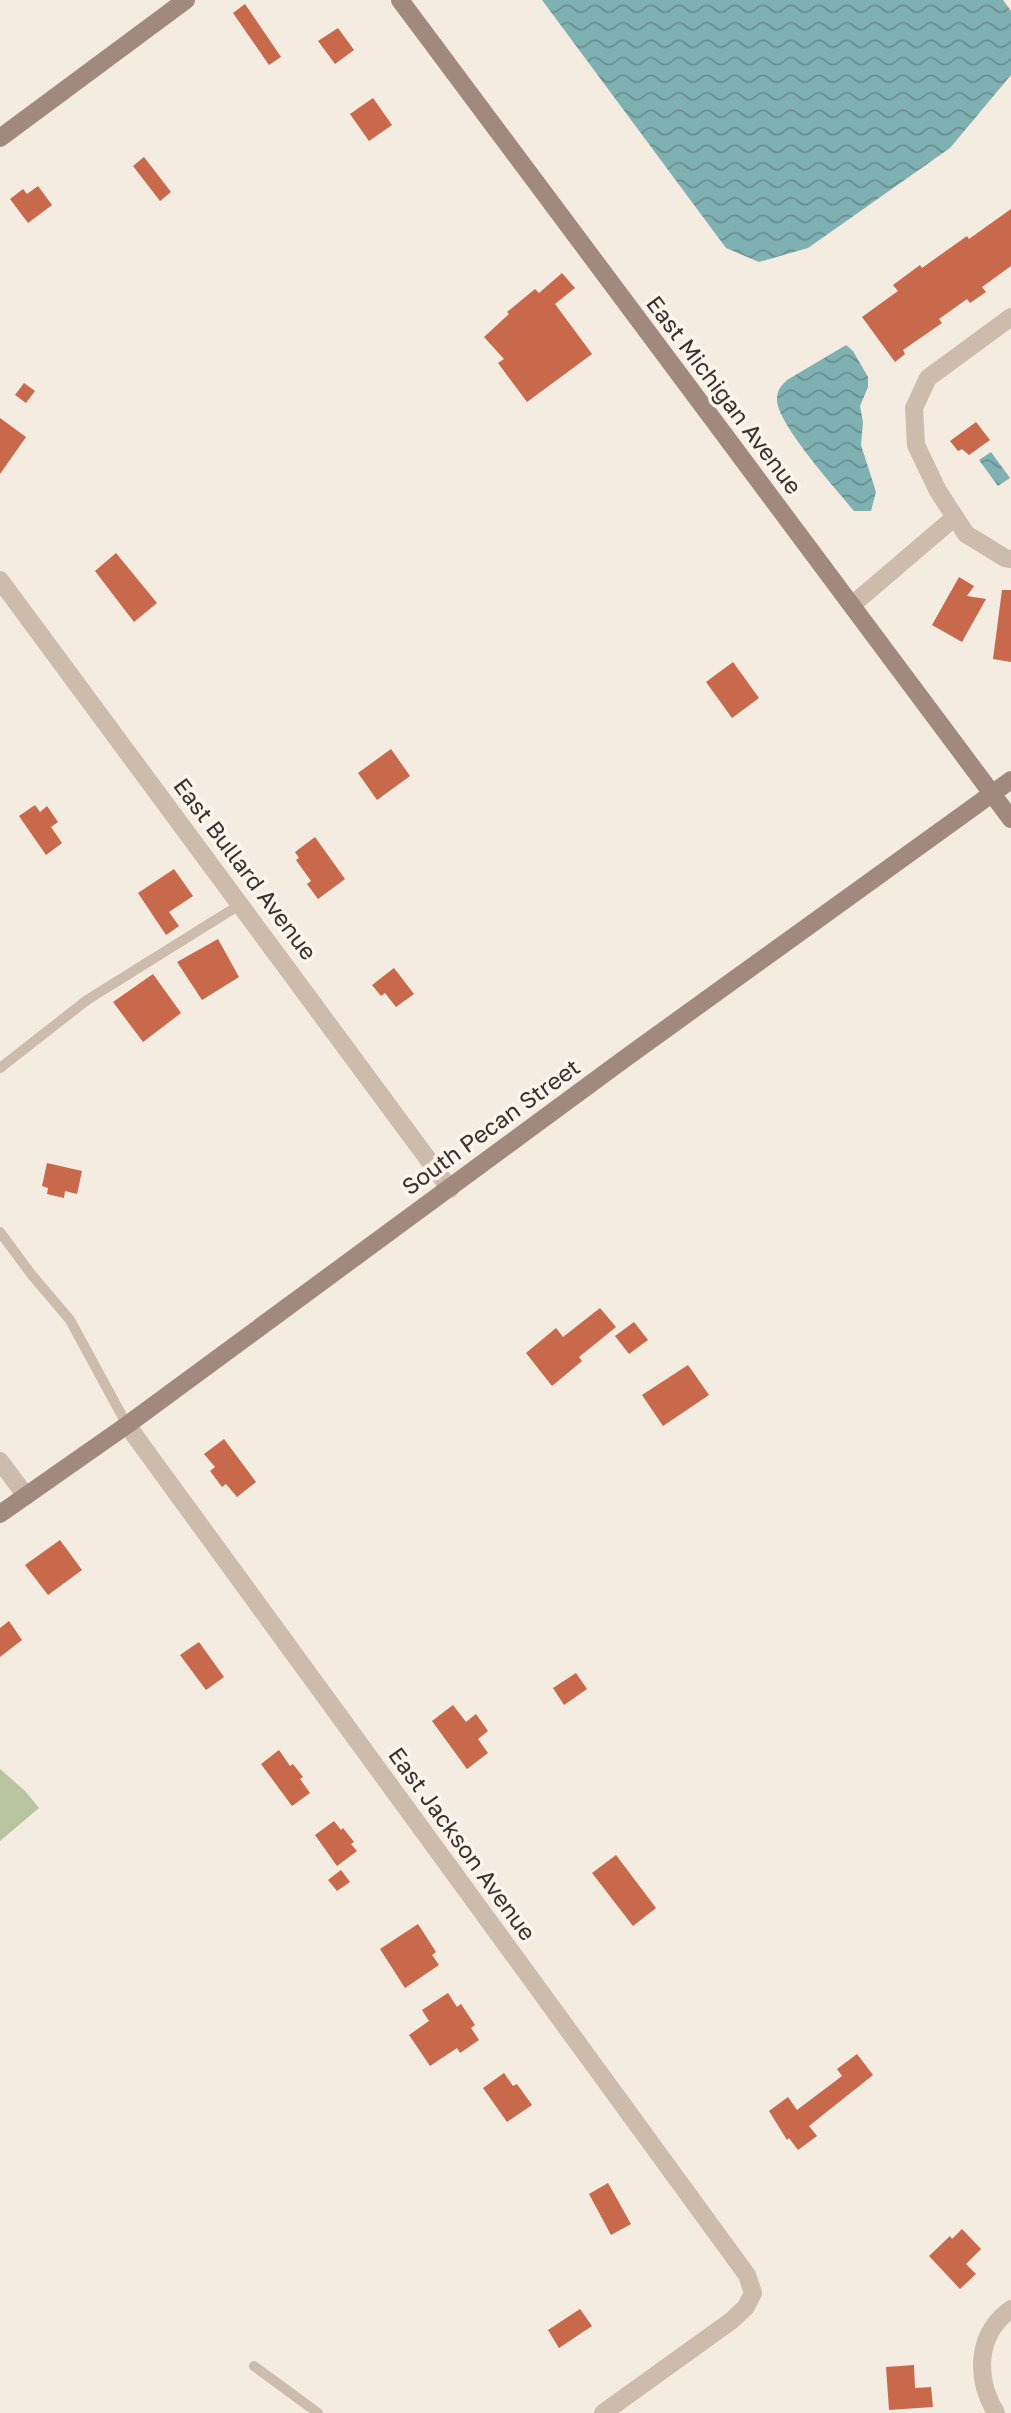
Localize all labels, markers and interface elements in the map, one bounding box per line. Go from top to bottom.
street label: East Michigan Avenue [641,290,808,499]
street label: East Bullard Avenue [168,772,323,965]
street label: South Pecan Street [396,1052,585,1200]
street label: East Jackson Avenue [383,1741,542,1946]

